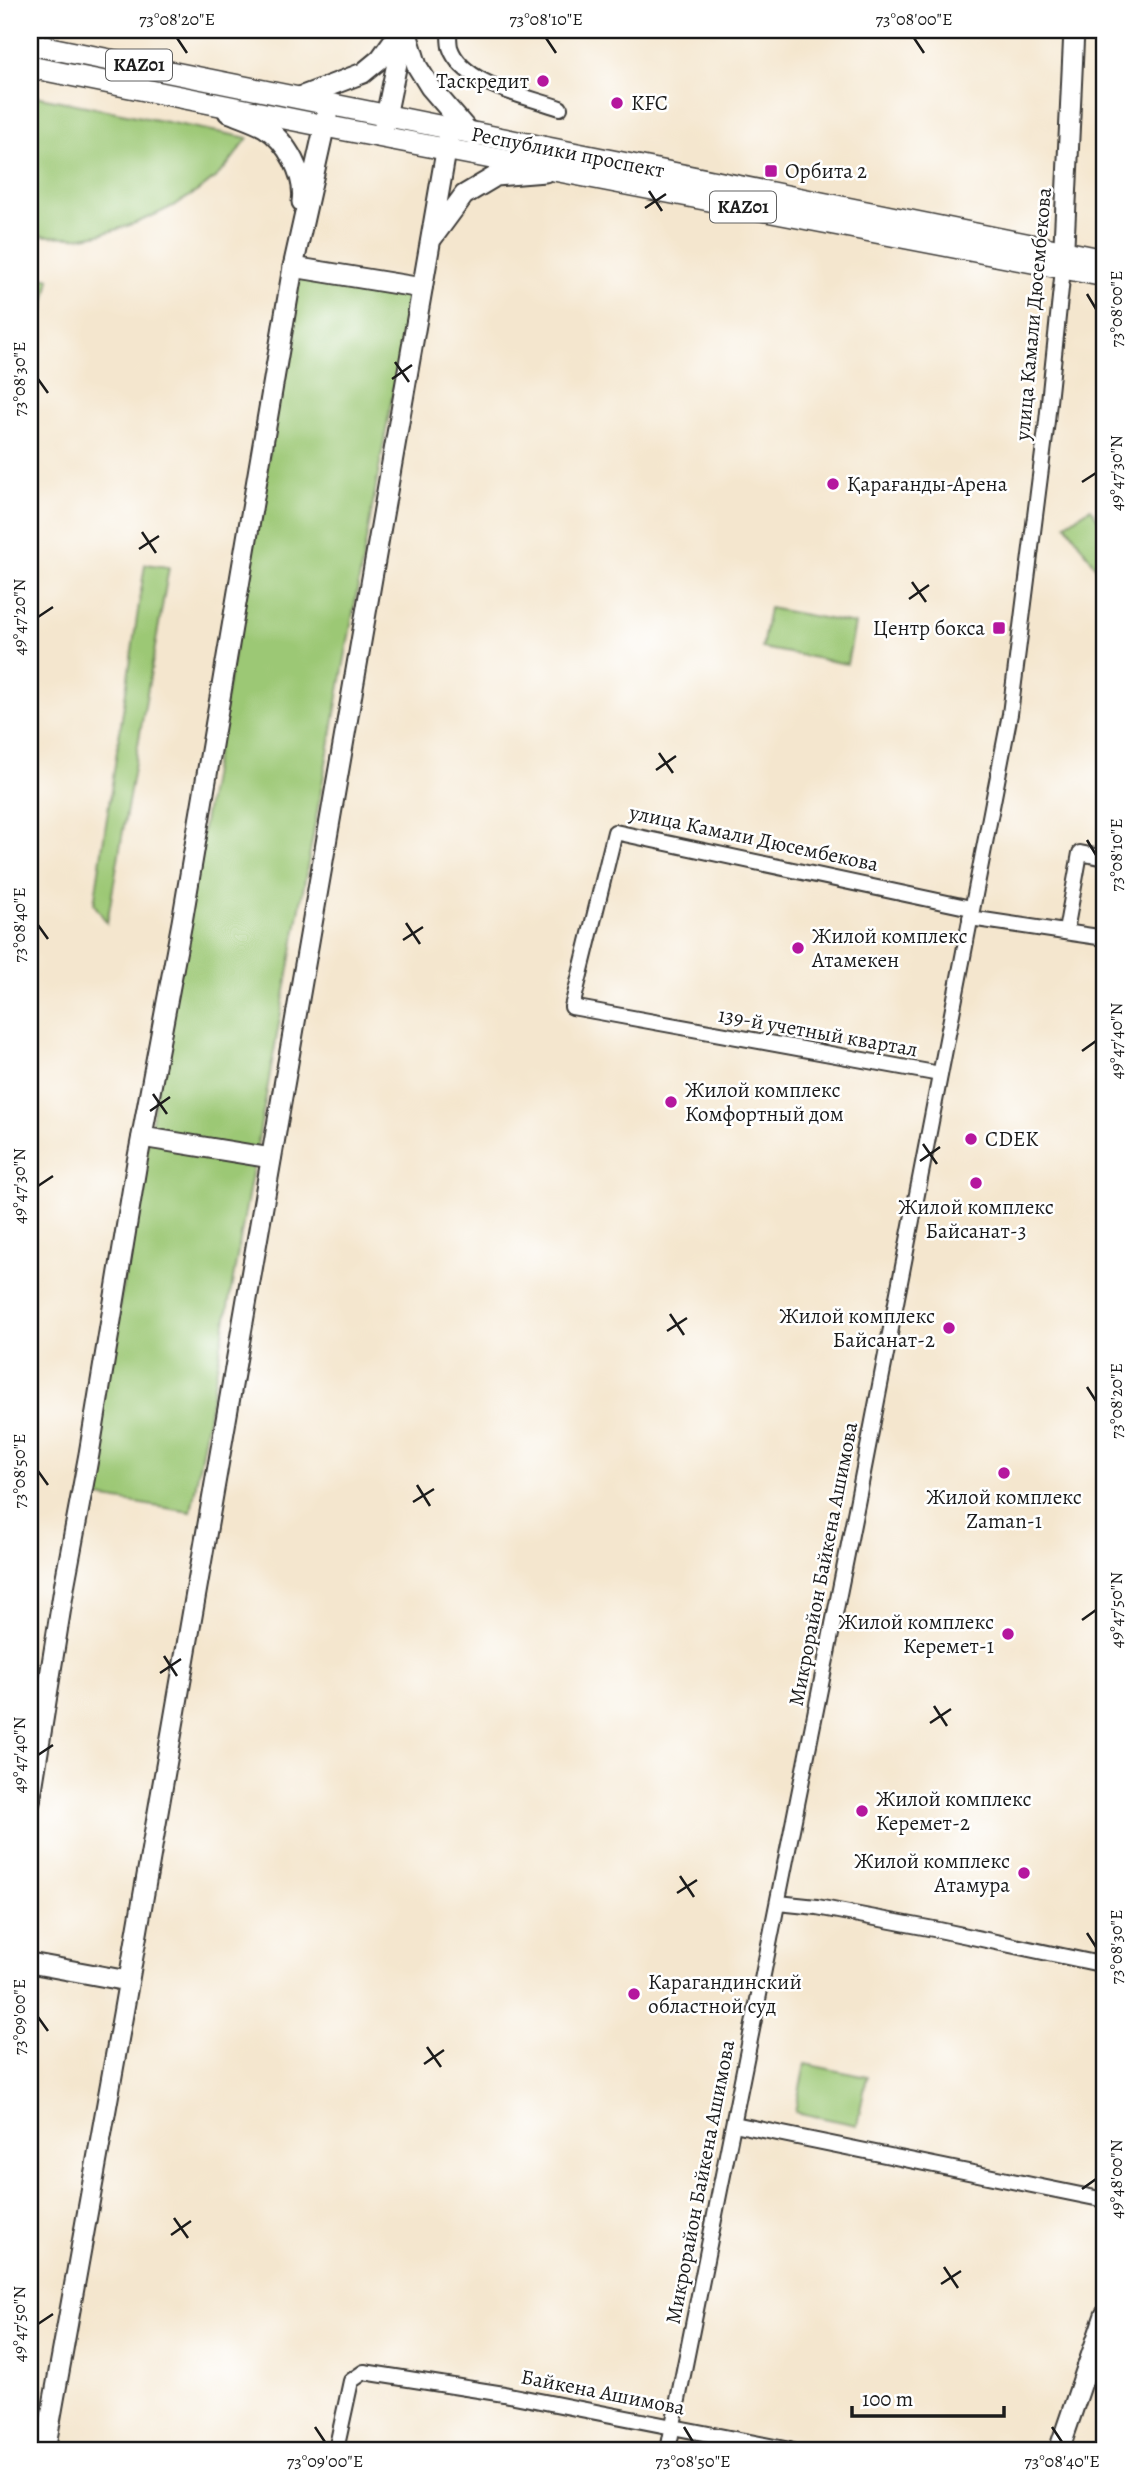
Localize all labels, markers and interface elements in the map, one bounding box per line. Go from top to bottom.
text: 73°08'20"E [139,7,215,31]
text: 73°08'10"E [509,7,583,31]
text: 73°08'00"E [875,7,953,31]
road number: KАZ01 [106,50,172,80]
place label: Таскредит [436,67,529,95]
marker: Таскредит [535,73,551,89]
place label: KFC [631,89,668,117]
marker: KFC [609,95,625,111]
street label: Республики проспект [469,120,667,184]
place label: Орбита 2 [785,157,867,185]
marker: Орбита 2 [763,163,779,179]
street label: улица Камали Дюсембекова [1008,186,1058,443]
road number: KАZ01 [710,192,776,223]
text: 73°08'00"E [1104,270,1128,348]
text: 73°08'30"E [7,341,31,417]
text: 49°47'30"N [1104,435,1128,511]
place label: Қарағанды-Арена [847,470,1008,498]
marker: Қарағанды-Арена [825,476,841,492]
text: 49°47'20"N [7,578,31,656]
place label: Центр бокса [873,614,985,642]
marker: Центр бокса [991,620,1007,636]
street label: улица Камали Дюсембекова [626,798,881,878]
text: 73°08'10"E [1104,818,1128,892]
text: 73°08'40"E [7,887,31,963]
place label: Жилой комплекс Атамекен [811,922,968,974]
marker: Жилой комплекс Атамекен [790,940,806,956]
street label: 139-й учетный квартал [716,1001,920,1063]
text: 49°47'40"N [1104,1003,1128,1079]
place label: Жилой комплекс Комфортный дом [685,1076,844,1128]
marker: Жилой комплекс Комфортный дом [663,1094,679,1110]
place label: CDEK [985,1125,1039,1153]
marker: CDEK [963,1131,979,1147]
text: 49°47'30"N [7,1148,31,1224]
marker: Жилой комплекс Байсанат-3 [968,1175,984,1191]
place label: Жилой комплекс Байсанат-3 [898,1193,1054,1245]
place label: Жилой комплекс Байсанат-2 [779,1302,935,1354]
marker: Жилой комплекс Байсанат-2 [941,1320,957,1336]
text: 73°08'20"E [1104,1363,1128,1439]
street label: Микрорайон Байкена Ашимова [782,1419,864,1708]
text: 73°08'50"E [7,1433,31,1509]
marker: Жилой комплекс Zaman-1 [996,1465,1012,1481]
place label: Жилой комплекс Zaman-1 [926,1483,1082,1535]
text: 49°47'50"N [1104,1572,1128,1648]
place label: Жилой комплекс Керемет-1 [838,1608,994,1660]
marker: Жилой комплекс Керемет-1 [1000,1626,1016,1642]
text: 49°47'40"N [7,1717,31,1793]
place label: Жилой комплекс Керемет-2 [876,1785,1032,1837]
marker: Жилой комплекс Керемет-2 [854,1803,870,1819]
place label: Жилой комплекс Атамура [854,1847,1010,1899]
marker: Жилой комплекс Атамура [1016,1865,1032,1881]
text: 73°08'30"E [1104,1909,1128,1985]
place label: Карагандинский областной суд [648,1968,802,2020]
text: 73°09'00"E [7,1979,31,2055]
marker: Карагандинский областной суд [626,1986,642,2002]
street label: Микрорайон Байкена Ашимова [659,2037,741,2326]
text: 49°48'00"N [1104,2139,1128,2219]
text: 49°47'50"N [7,2286,31,2362]
street label: Байкена Ашимова [519,2362,688,2422]
scale bar [852,2375,1004,2419]
text: 100 m [862,2385,913,2413]
text: 73°09'00"E [287,2449,363,2473]
text: 73°08'50"E [655,2449,731,2473]
text: 73°08'40"E [1024,2449,1100,2473]

